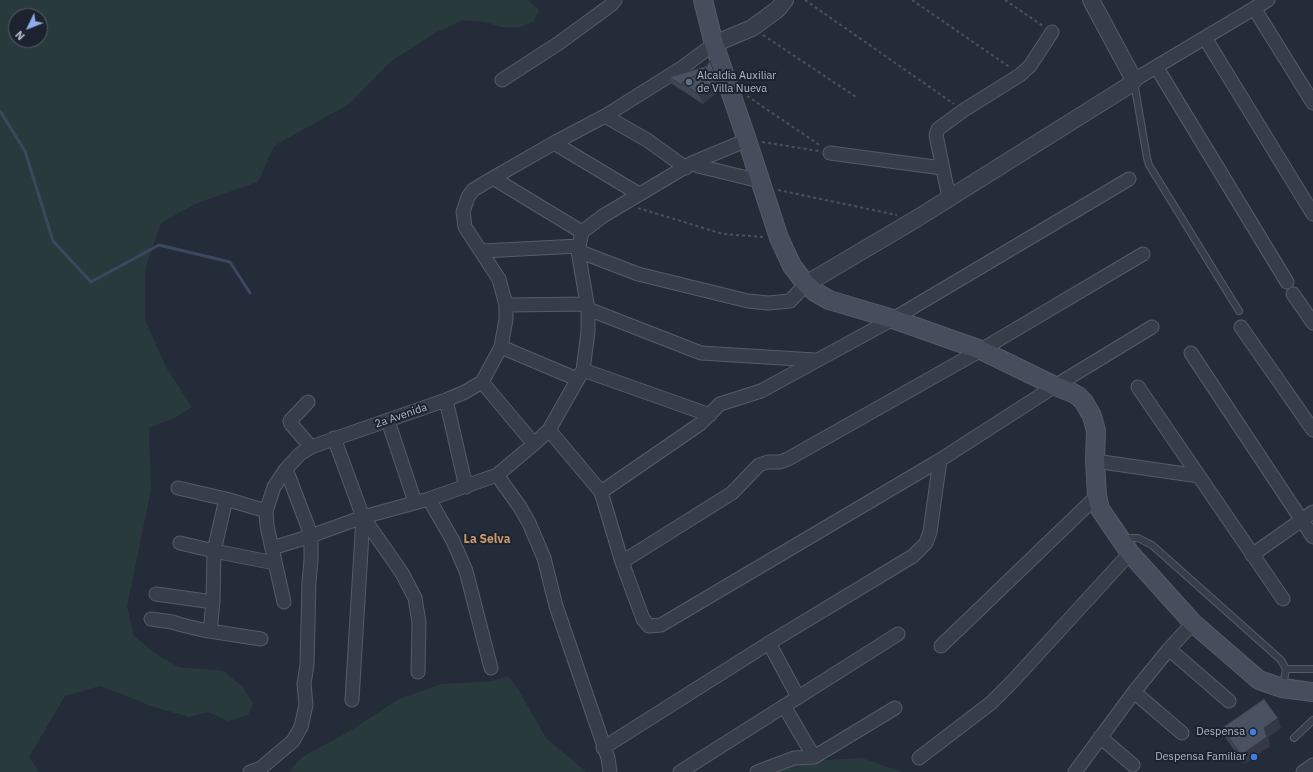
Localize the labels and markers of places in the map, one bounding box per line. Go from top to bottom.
place label: Alcaldia Auxiliar de Villa Nueva [697,69,776,95]
marker: Alcaldia Auxiliar de Villa Nueva [684,77,694,87]
place label: Despensa [1196,725,1245,739]
marker: Despensa [1248,727,1258,737]
place label: Despensa Familiar [1155,750,1246,764]
marker: Despensa Familiar [1249,752,1259,762]

